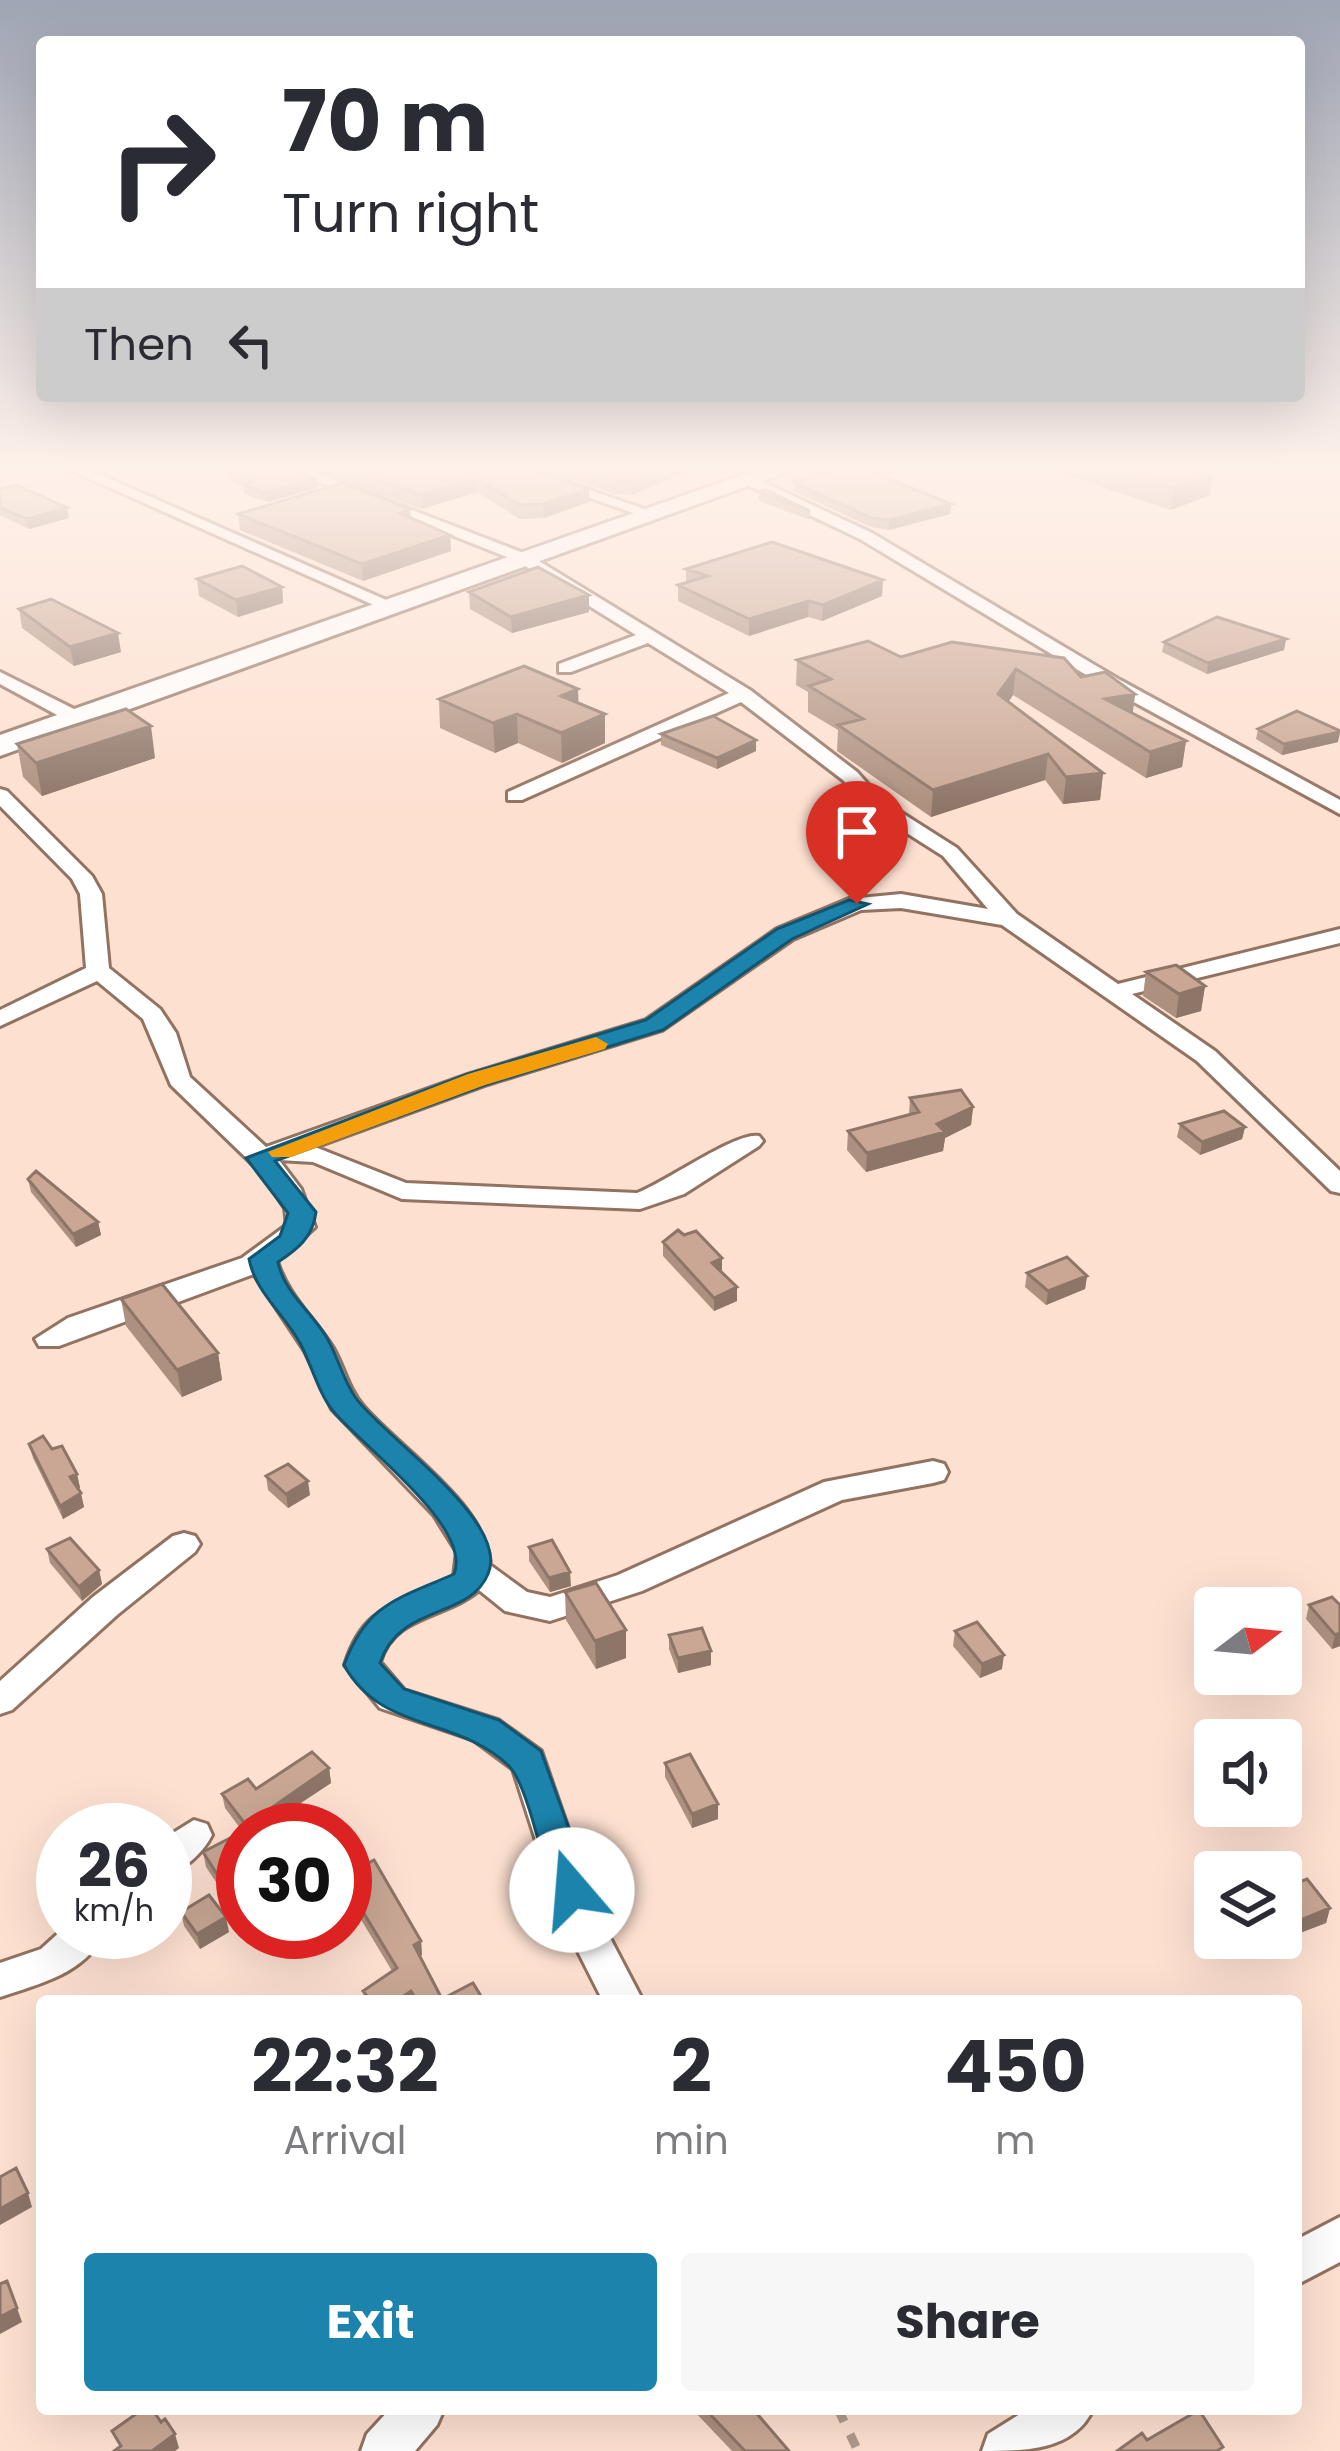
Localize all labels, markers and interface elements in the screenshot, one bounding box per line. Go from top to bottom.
text: 70 m [282,63,488,180]
icon: right [84,84,240,240]
text: Turn right [282,175,539,251]
icon: left [218,312,284,378]
text: Then [84,313,194,376]
pin [806,781,908,904]
icon: arrive [824,799,890,865]
north arrow [1194,1587,1302,1695]
map controls [1194,1587,1302,1959]
button: sound [1194,1719,1302,1827]
speed limit sign: 30 [216,1803,372,1959]
text: 26 [78,1824,150,1908]
position arrow [509,1827,635,1953]
button: layers [1194,1851,1302,1959]
text: km/h [74,1889,154,1932]
text: 22:32 [251,2016,439,2117]
text: 2 [671,2016,712,2117]
text: 450 [944,2016,1087,2117]
text: Arrival [284,2113,406,2168]
text: min [654,2113,729,2168]
text: m [995,2113,1035,2168]
button: Exit [84,2253,657,2391]
button: Share [681,2253,1254,2391]

